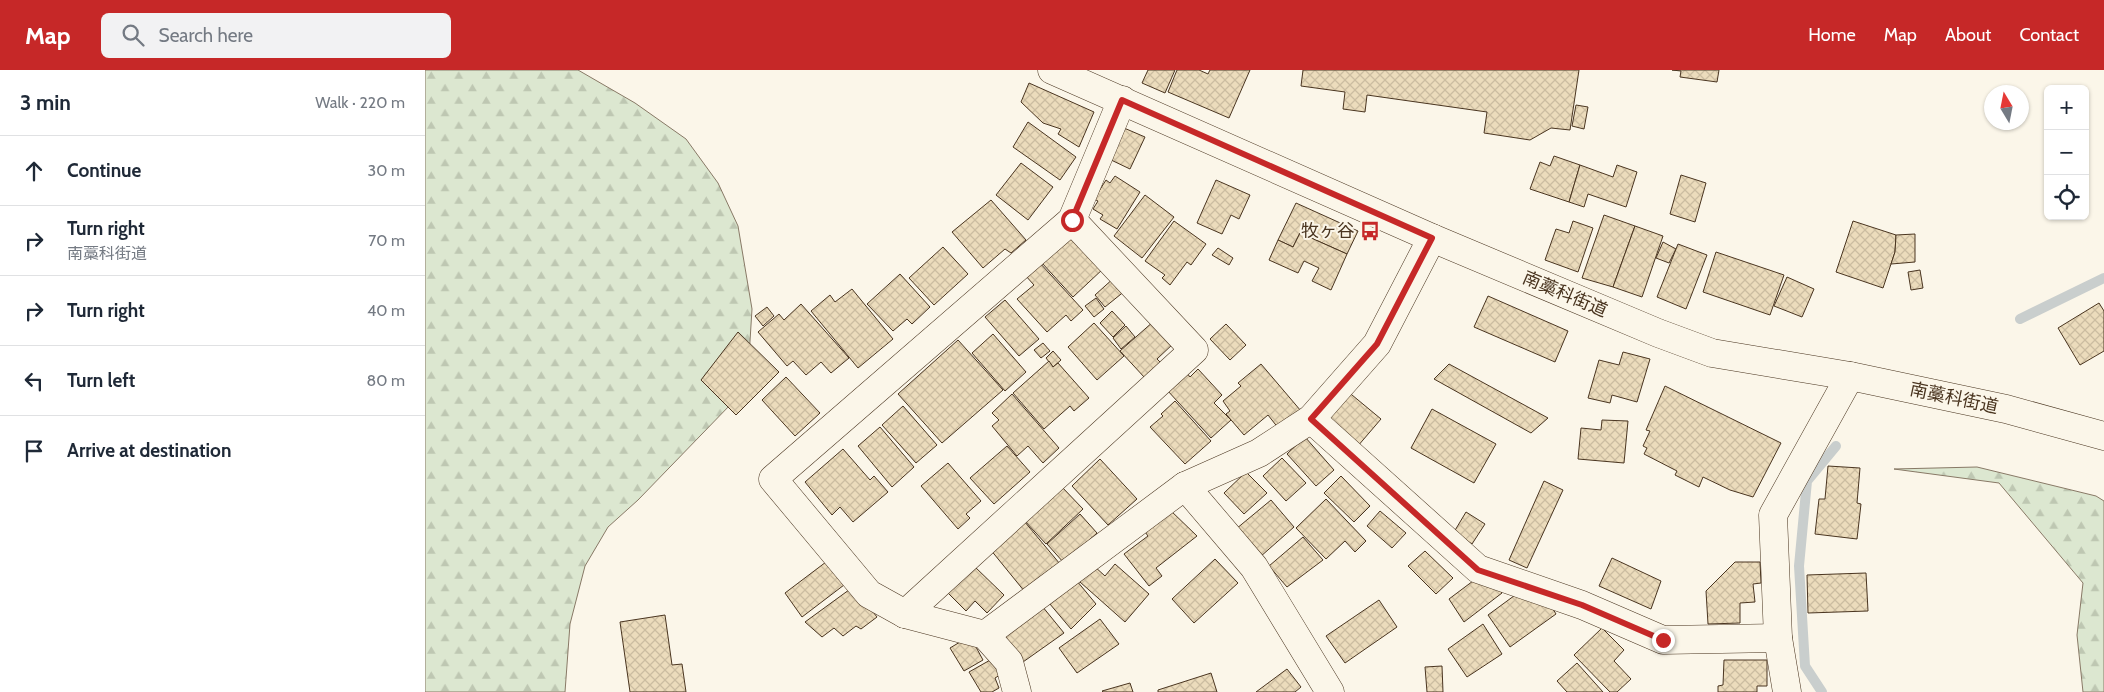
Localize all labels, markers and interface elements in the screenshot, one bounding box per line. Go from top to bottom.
search box [101,13,451,58]
text: Map [25,21,71,50]
icon: search [119,21,147,49]
text: Search here [159,24,253,47]
text: Home [1808,24,1856,46]
text: Map [1884,24,1917,46]
text: About [1945,24,1991,46]
text: Contact [2019,24,2079,46]
north arrow [1984,85,2029,130]
map controls [2044,85,2089,220]
button: + [2044,85,2089,130]
text: 3 min [20,90,71,115]
text: Walk · 220 m [315,93,405,112]
button: − [2044,130,2089,175]
icon: ahead [20,157,48,185]
text: Continue [67,159,141,182]
text: 30 m [368,161,405,180]
button: locate [2044,175,2089,220]
route start [1061,209,1084,232]
text: Turn right [67,217,145,240]
place label: 牧ヶ谷 [1301,220,1355,242]
bus stop icon: 牧ヶ谷 [1359,220,1381,242]
icon: right [20,227,48,255]
text: 70 m [368,231,405,250]
text: 南藁科街道 [67,244,147,263]
street label: 南藁科街道 [1519,266,1611,322]
icon: right [20,297,48,325]
text: Turn right [67,299,145,322]
text: 40 m [367,301,405,320]
icon: left [20,367,48,395]
text: Turn left [67,369,135,392]
text: 80 m [367,371,405,390]
street label: 南藁科街道 [1908,378,2000,418]
icon: arrive [20,437,48,465]
text: Arrive at destination [67,439,231,462]
route end [1652,629,1675,652]

